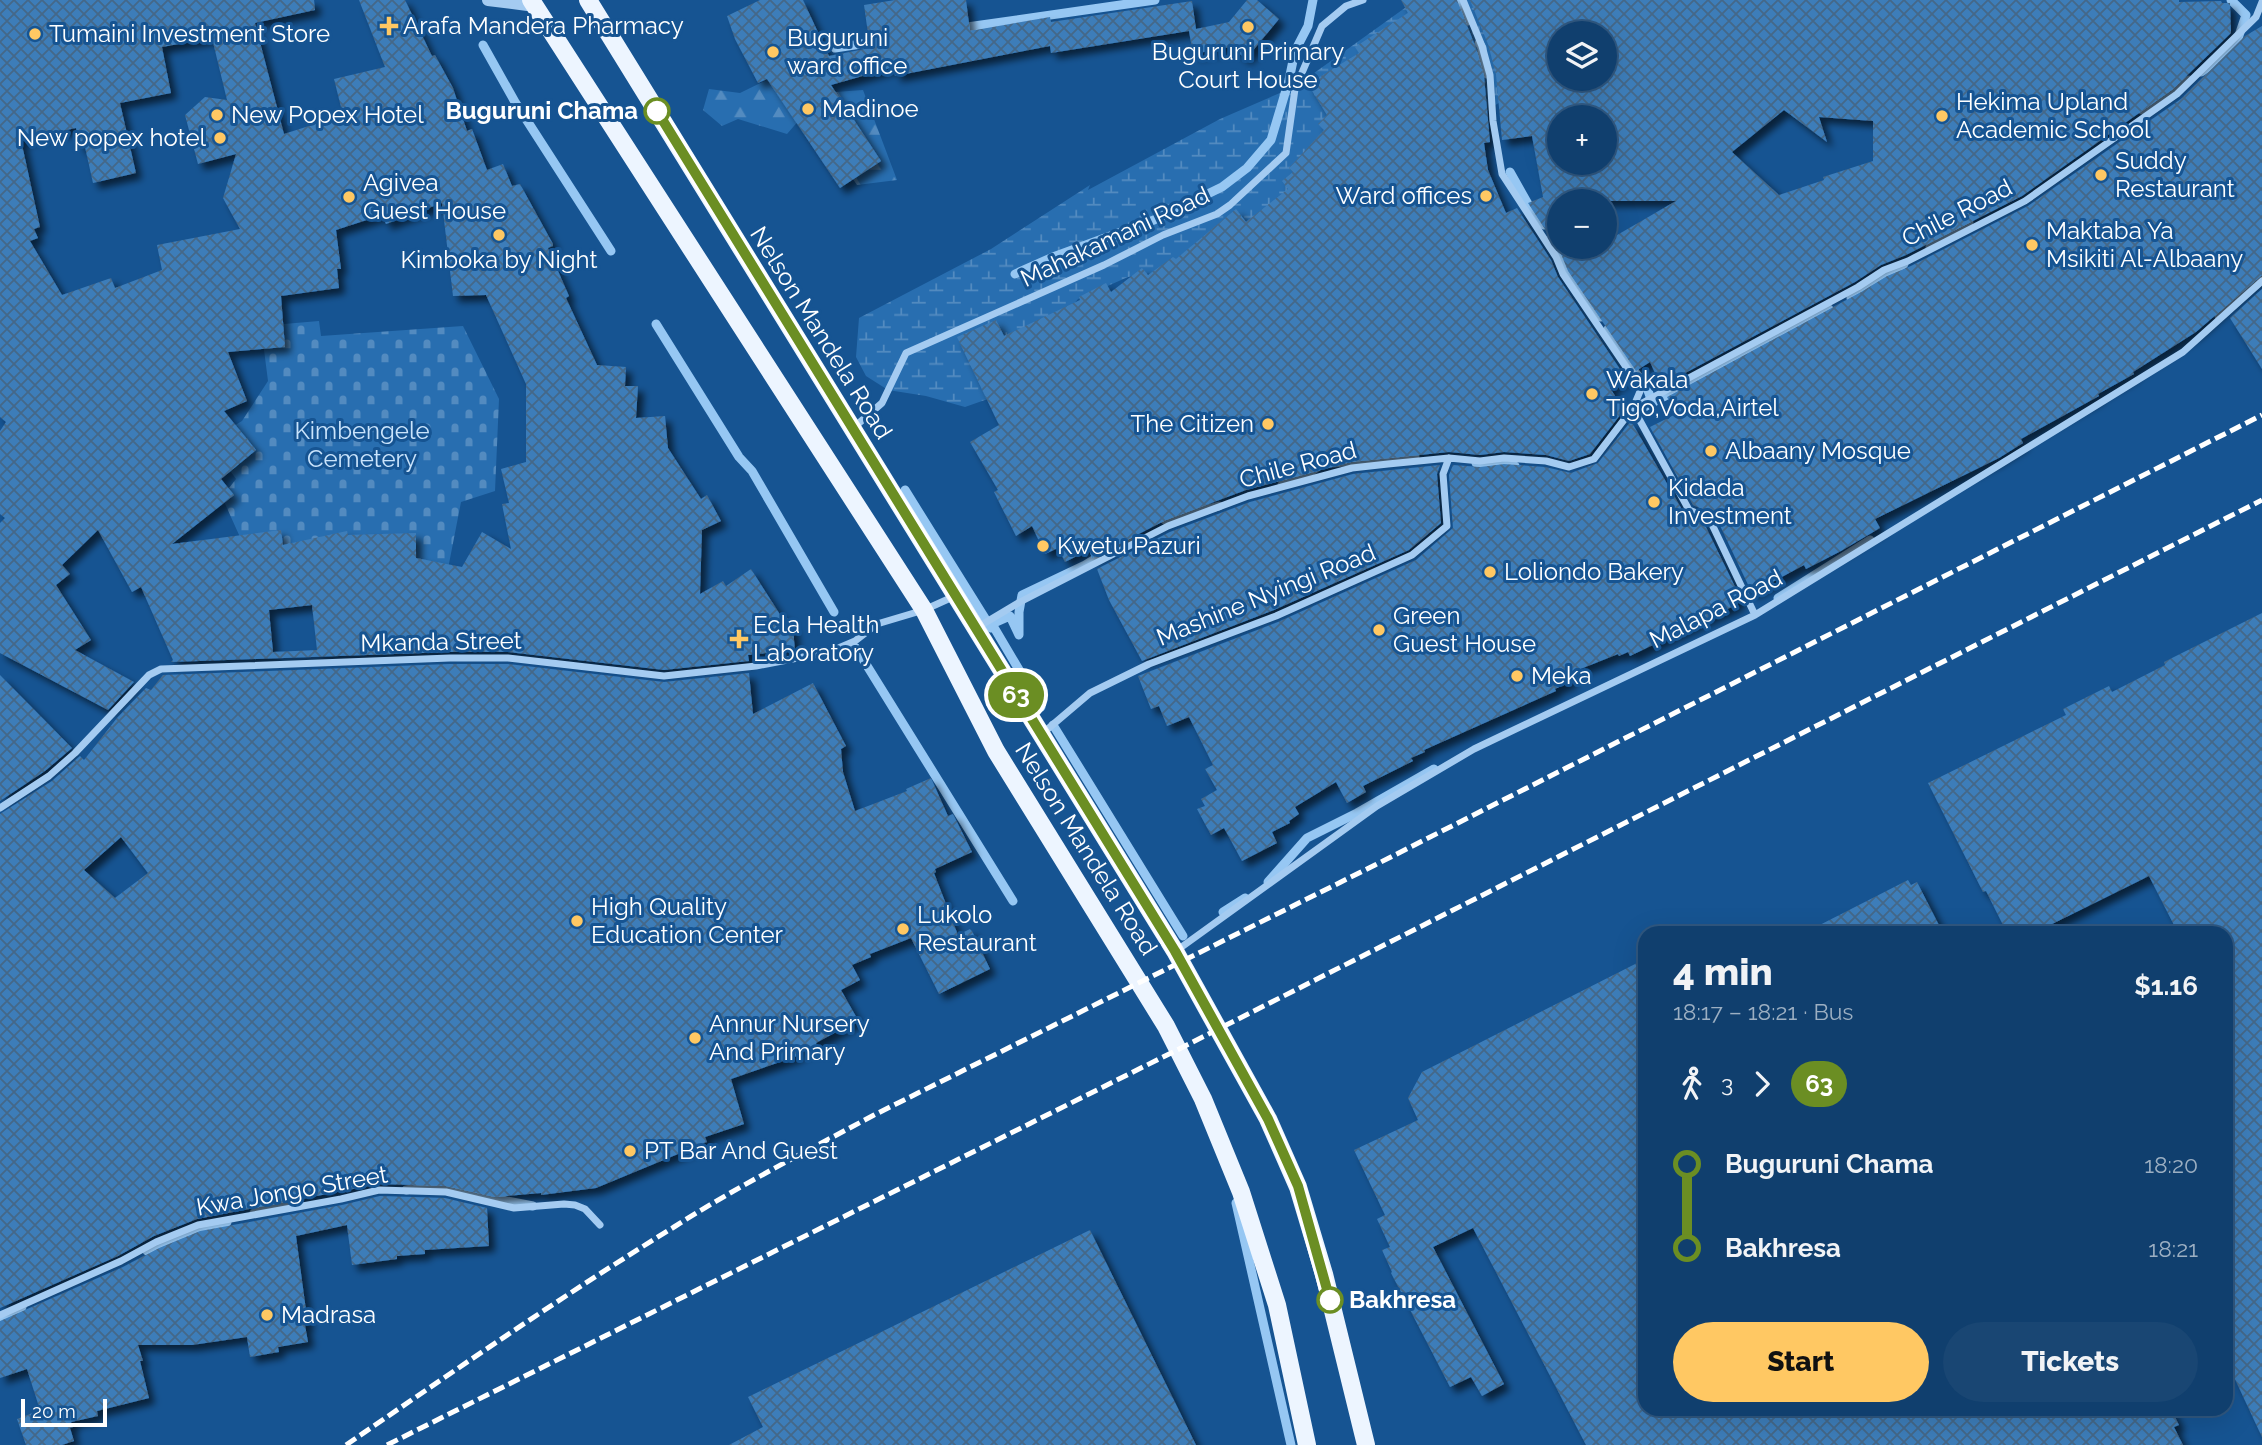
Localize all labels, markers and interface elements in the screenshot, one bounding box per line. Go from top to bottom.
place label: Arafa Mandera Pharmacy [403,11,684,40]
marker: Arafa Mandera Pharmacy [381,18,397,34]
place label: Tumaini Investment Store [49,19,330,48]
marker: Buguruni Primary Court House [1240,19,1256,35]
map controls [1547,21,1617,259]
button: layers [1547,21,1617,91]
place label: Buguruni ward office [787,23,907,80]
marker: Tumaini Investment Store [27,26,43,42]
place label: Buguruni Primary Court House [1152,37,1344,94]
marker: Buguruni ward office [765,44,781,60]
place label: Hekima Upland Academic School [1956,87,2151,144]
place label: Madinoe [822,94,919,123]
place label: Buguruni Chama [446,96,638,125]
marker: Buguruni Chama [644,98,670,124]
place label: New Popex Hotel [231,100,424,129]
marker: Madinoe [800,101,816,117]
button: + [1547,105,1617,175]
marker: New Popex Hotel [209,107,225,123]
marker: Hekima Upland Academic School [1934,108,1950,124]
place label: New popex hotel [17,123,206,152]
marker: New popex hotel [212,130,228,146]
place label: Suddy Restaurant [2115,146,2235,203]
marker: Suddy Restaurant [2093,167,2109,183]
place label: Agivea Guest House [363,168,506,225]
street label: Chile Road [1897,172,2017,253]
street label: Mahakamani Road [1016,180,1214,293]
place label: Ward offices [1336,181,1472,210]
marker: Ward offices [1478,188,1494,204]
marker: Agivea Guest House [341,189,357,205]
button: − [1547,189,1617,259]
place label: Maktaba Ya Msikiti Al-Albaany [2046,216,2243,273]
street label: Nelson Mandela Road [744,221,899,444]
marker: Kimboka by Night [491,227,507,243]
marker: Maktaba Ya Msikiti Al-Albaany [2024,237,2040,253]
place label: Kimboka by Night [400,245,598,274]
place label: Wakala Tigo,Voda,Airtel [1606,365,1779,422]
marker: Wakala Tigo,Voda,Airtel [1584,386,1600,402]
place label: The Citizen [1131,409,1254,438]
park label: Kimbengele Cemetery [294,416,430,473]
marker: The Citizen [1260,416,1276,432]
street label: Chile Road [1236,435,1360,494]
place label: Albaany Mosque [1725,436,1911,465]
marker: Albaany Mosque [1703,443,1719,459]
place label: Kidada Investment [1668,473,1792,530]
marker: Kidada Investment [1646,494,1662,510]
place label: Kwetu Pazuri [1057,531,1201,560]
street label: Mashine Nyingi Road [1152,537,1380,652]
marker: Kwetu Pazuri [1035,538,1051,554]
place label: Loliondo Bakery [1504,557,1684,586]
street label: Malapa Road [1645,563,1787,654]
marker: Loliondo Bakery [1482,564,1498,580]
place label: Green Guest House [1393,601,1536,658]
place label: Ecla Health Laboratory [753,610,879,667]
marker: Green Guest House [1371,622,1387,638]
street label: Mkanda Street [360,626,522,657]
marker: Ecla Health Laboratory [731,631,747,647]
place label: Meka [1531,661,1592,690]
marker: Meka [1509,668,1525,684]
line badge: 63 [984,672,1048,718]
text: 63 [1002,680,1030,709]
street label: Nelson Mandela Road [1009,737,1164,960]
place label: High Quality Education Center [591,892,784,949]
place label: Lukolo Restaurant [917,900,1037,957]
marker: High Quality Education Center [569,913,585,929]
marker: Lukolo Restaurant [895,921,911,937]
text: 4 min [1673,949,1773,994]
text: $1.16 [2134,971,2198,1001]
text: 18:17 – 18:21 · Bus [1673,998,1853,1025]
place label: Annur Nursery And Primary [709,1009,870,1066]
marker: Annur Nursery And Primary [687,1030,703,1046]
icon: walk [1673,1065,1711,1103]
icon: forward [1743,1065,1781,1103]
text: 63 [1805,1069,1833,1098]
text: 3 [1721,1070,1733,1097]
place label: PT Bar And Guest [644,1136,838,1165]
marker: PT Bar And Guest [622,1143,638,1159]
text: Buguruni Chama [1725,1149,1934,1179]
text: 18:20 [2144,1151,2198,1178]
street label: Kwa Jongo Street [194,1159,390,1222]
text: Bakhresa [1725,1233,1841,1263]
text: 18:21 [2148,1235,2198,1262]
place label: Bakhresa [1349,1285,1456,1314]
marker: Bakhresa [1317,1287,1343,1313]
place label: Madrasa [281,1300,376,1329]
marker: Madrasa [259,1307,275,1323]
button: Start [1673,1322,1929,1402]
button: Tickets [1943,1322,2198,1402]
scale bar [21,1396,107,1428]
text: 20 m [32,1400,76,1422]

